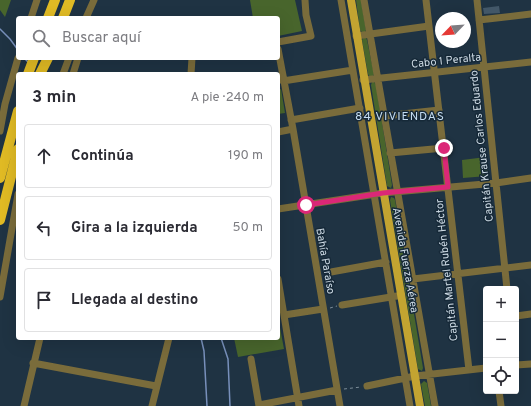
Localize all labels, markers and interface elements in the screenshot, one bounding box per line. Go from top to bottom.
north arrow [435,12,471,48]
search box [16,16,280,60]
icon: search [30,27,52,49]
text: Buscar aquí [62,29,141,48]
street label: Cabo 1 Peralta [410,50,482,72]
street label: Capitán Krause Carlos Eduardo [467,69,497,222]
text: 3 min [32,87,76,109]
text: A pie · 240 m [191,90,264,106]
district label: 84 VIVIENDAS [355,109,445,125]
route end [435,139,453,157]
icon: ahead [33,145,55,167]
text: Continúa [71,147,133,166]
text: 190 m [228,148,263,164]
route start [297,196,315,214]
street label: Capitán Martel Rubén Héctor [432,197,461,342]
street label: Avenida Fuerza Aérea [389,206,421,314]
icon: left [33,217,55,239]
text: Gira a la izquierda [71,219,198,238]
text: 50 m [233,220,263,236]
street label: Bahía Paraíso [312,227,338,295]
map controls [483,286,519,394]
button: + [483,286,519,322]
icon: arrive [33,289,55,311]
text: Llegada al destino [71,291,198,310]
button: − [483,322,519,358]
button: locate [483,358,519,394]

